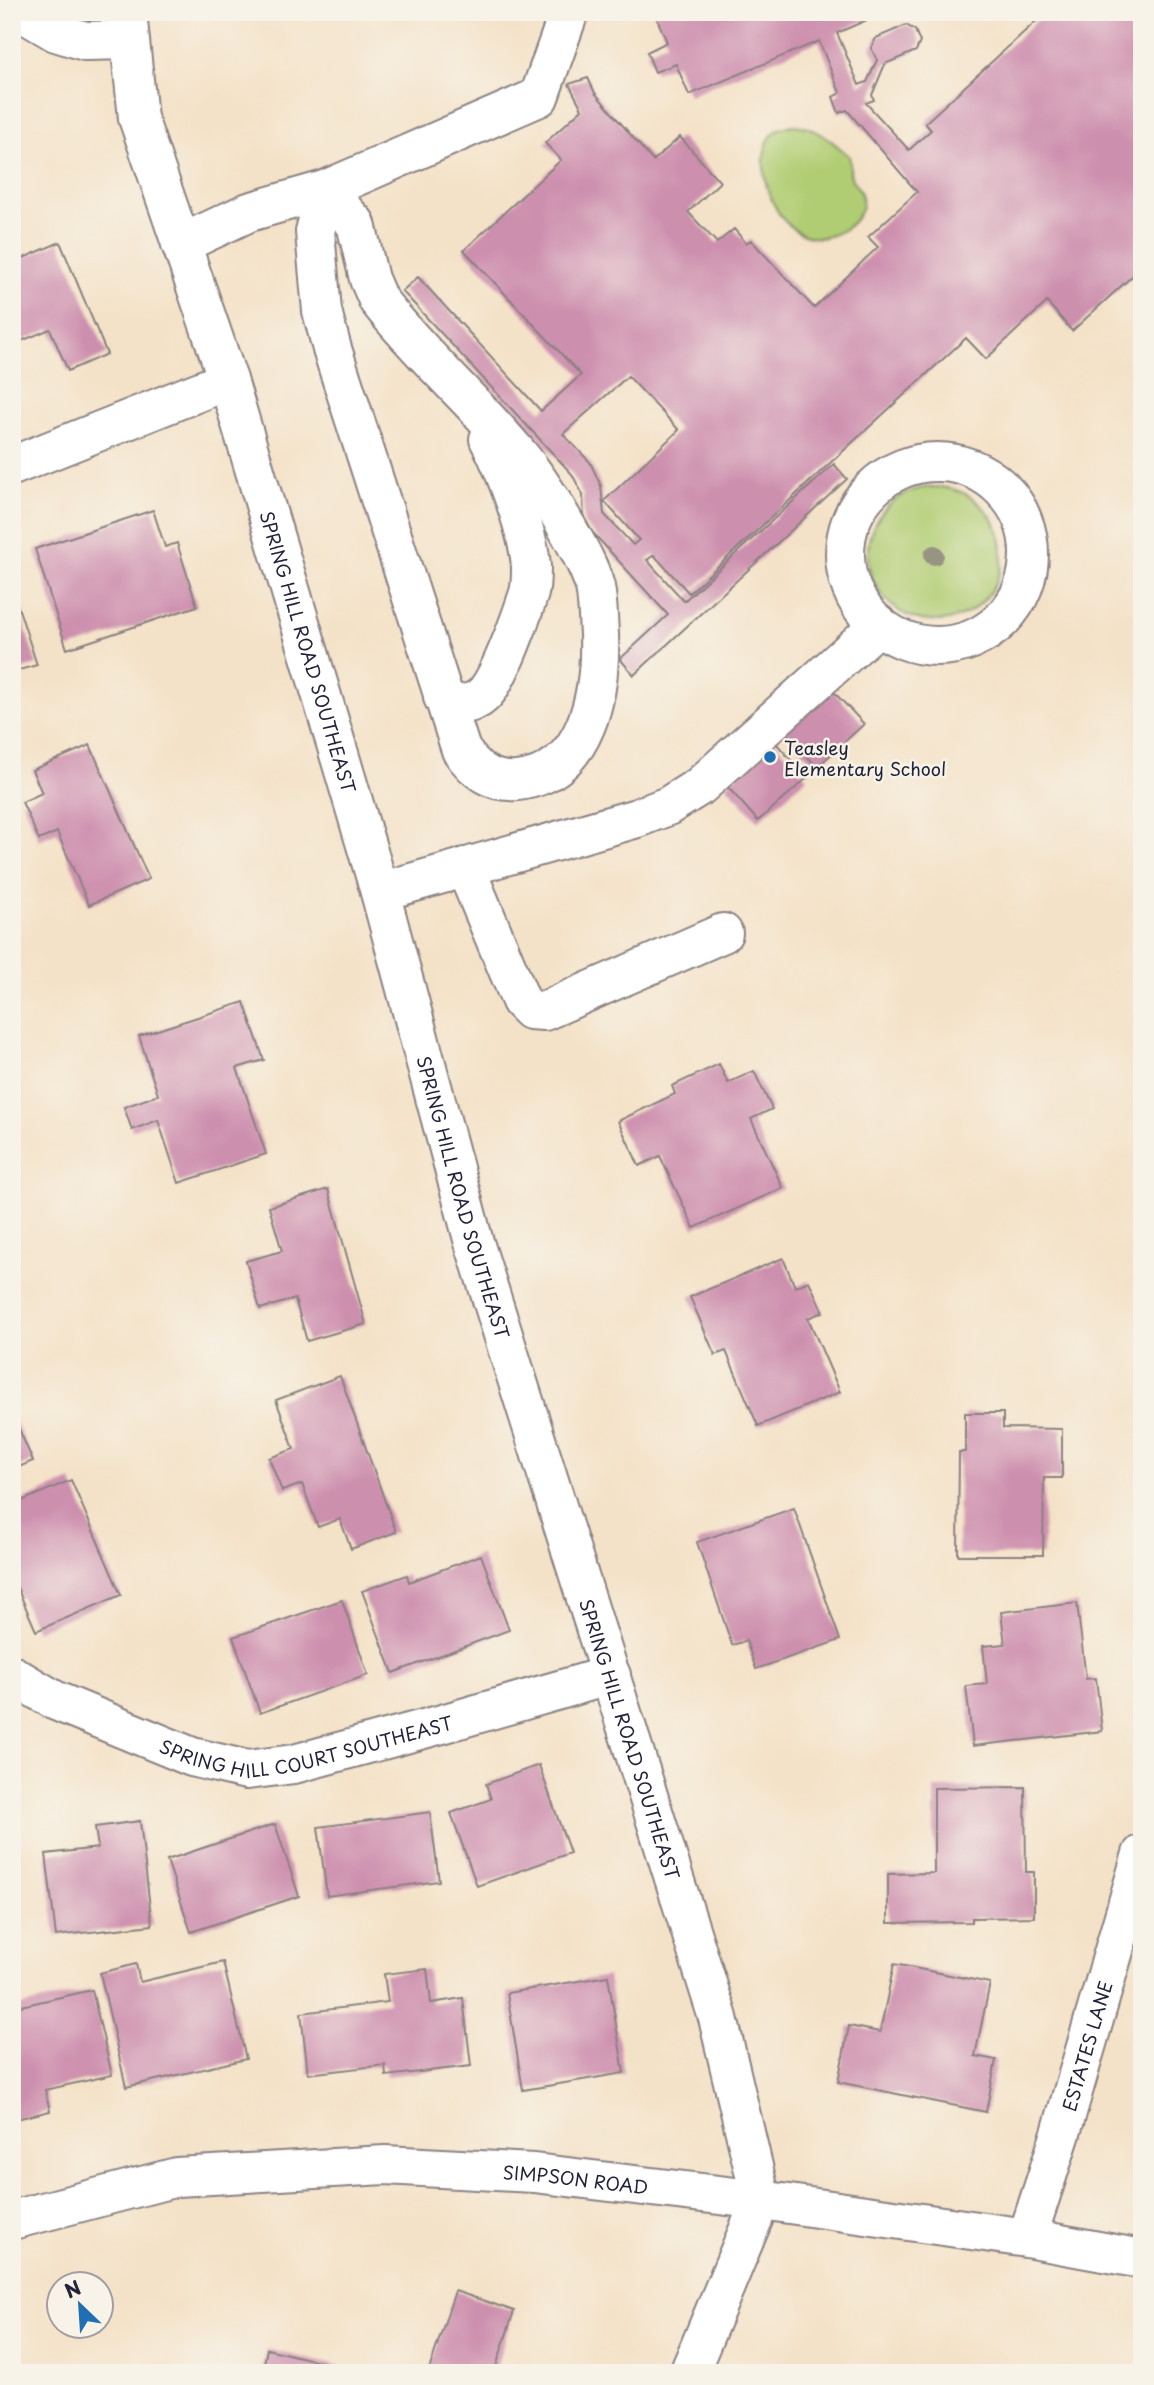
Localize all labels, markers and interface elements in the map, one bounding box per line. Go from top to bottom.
street label: SPRING HILL ROAD SOUTHEAST [254,507,363,797]
place label: Teasley Elementary School [784,734,946,782]
marker: Teasley Elementary School [762,749,778,765]
street label: SPRING HILL ROAD SOUTHEAST [411,1053,517,1343]
street label: SPRING HILL ROAD SOUTHEAST [573,1595,687,1883]
street label: SPRING HILL COURT SOUTHEAST [156,1708,456,1784]
street label: ESTATES LANE [1055,1978,1118,2114]
street label: SIMPSON ROAD [502,2158,650,2200]
north arrow [46,2270,116,2340]
text: N [60,2273,85,2305]

